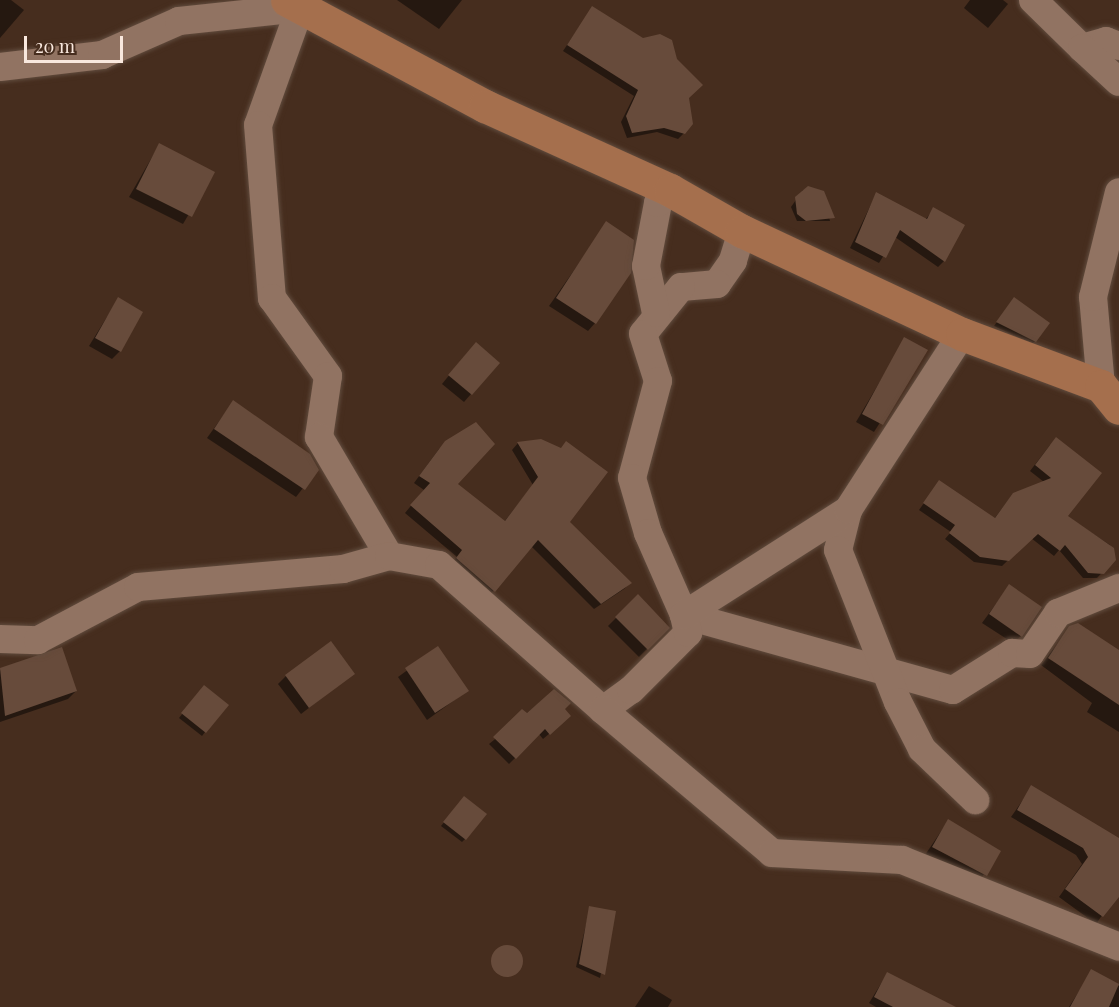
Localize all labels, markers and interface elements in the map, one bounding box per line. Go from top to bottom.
scale bar [27,24,126,62]
text: 20 m [35,34,75,58]

